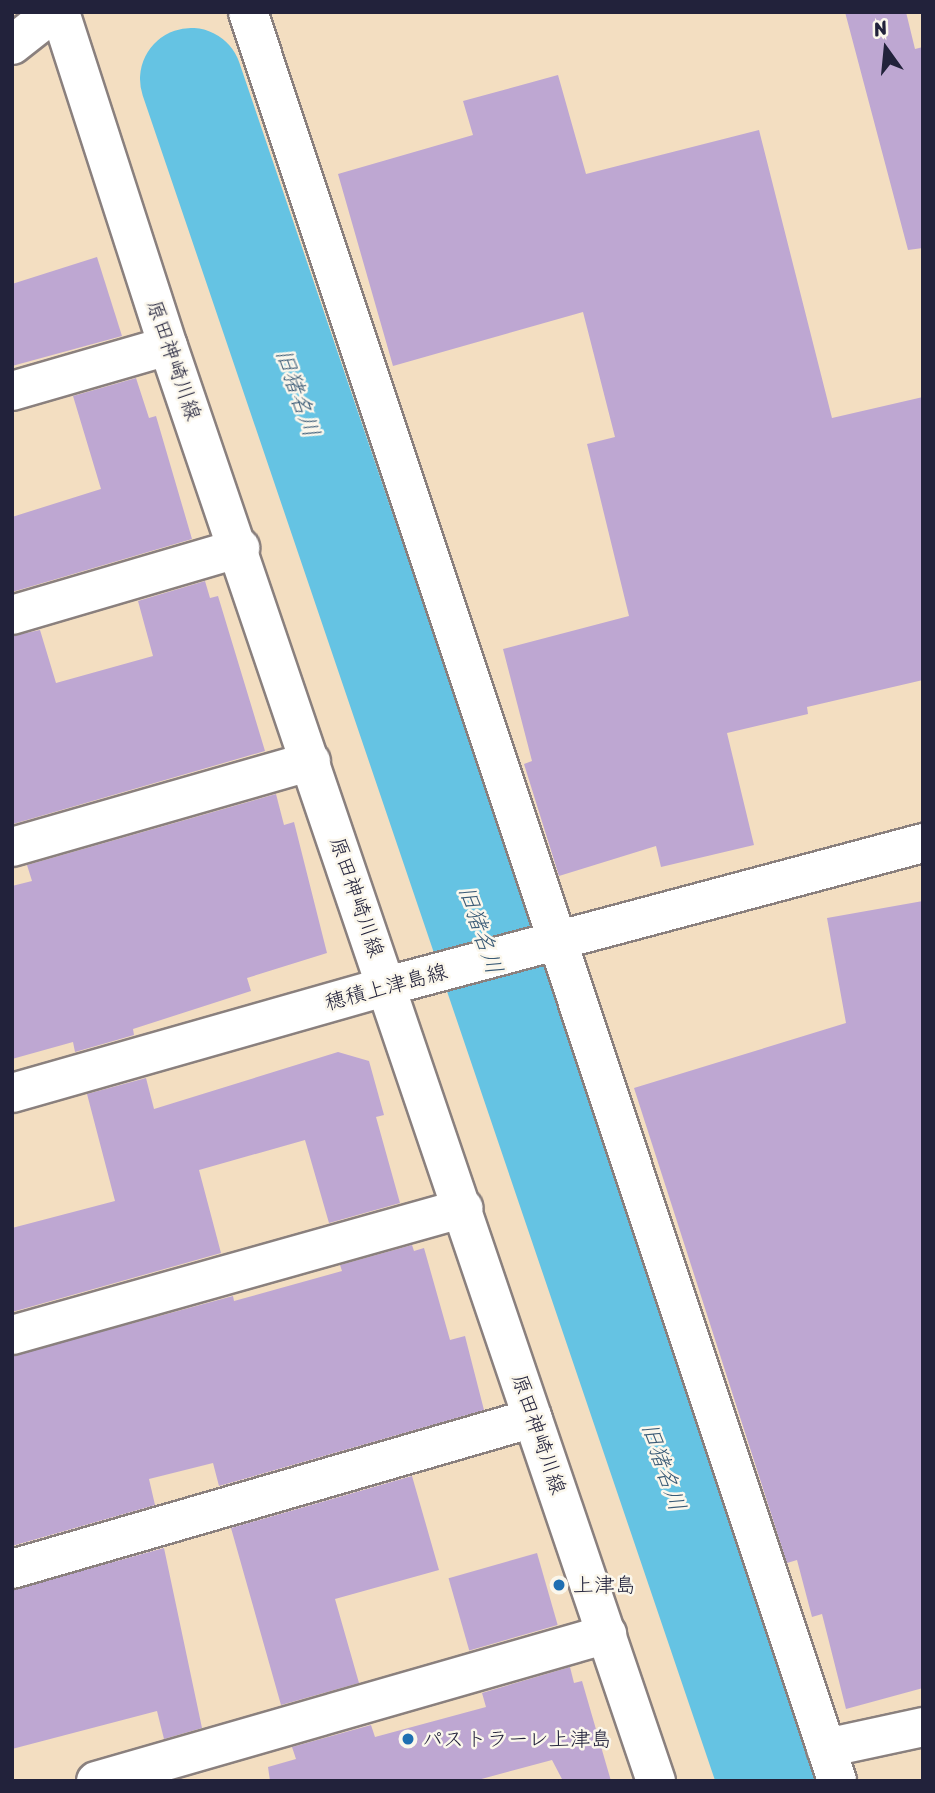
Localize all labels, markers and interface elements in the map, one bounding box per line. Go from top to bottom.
text: N [870,11,891,46]
north arrow [851,14,921,84]
street label: 原田神崎川線 [142,296,206,424]
water label: 旧猪名川 [269,345,325,441]
street label: 原田神崎川線 [325,833,389,961]
water label: 旧猪名川 [452,882,508,978]
street label: 穂積上津島線 [322,959,450,1015]
street label: 原田神崎川線 [507,1370,571,1498]
water label: 旧猪名川 [635,1419,691,1515]
place label: 上津島 [573,1572,636,1598]
marker: 上津島 [551,1577,567,1593]
place label: パストラーレ上津島 [422,1726,611,1752]
marker: パストラーレ上津島 [400,1731,416,1747]

